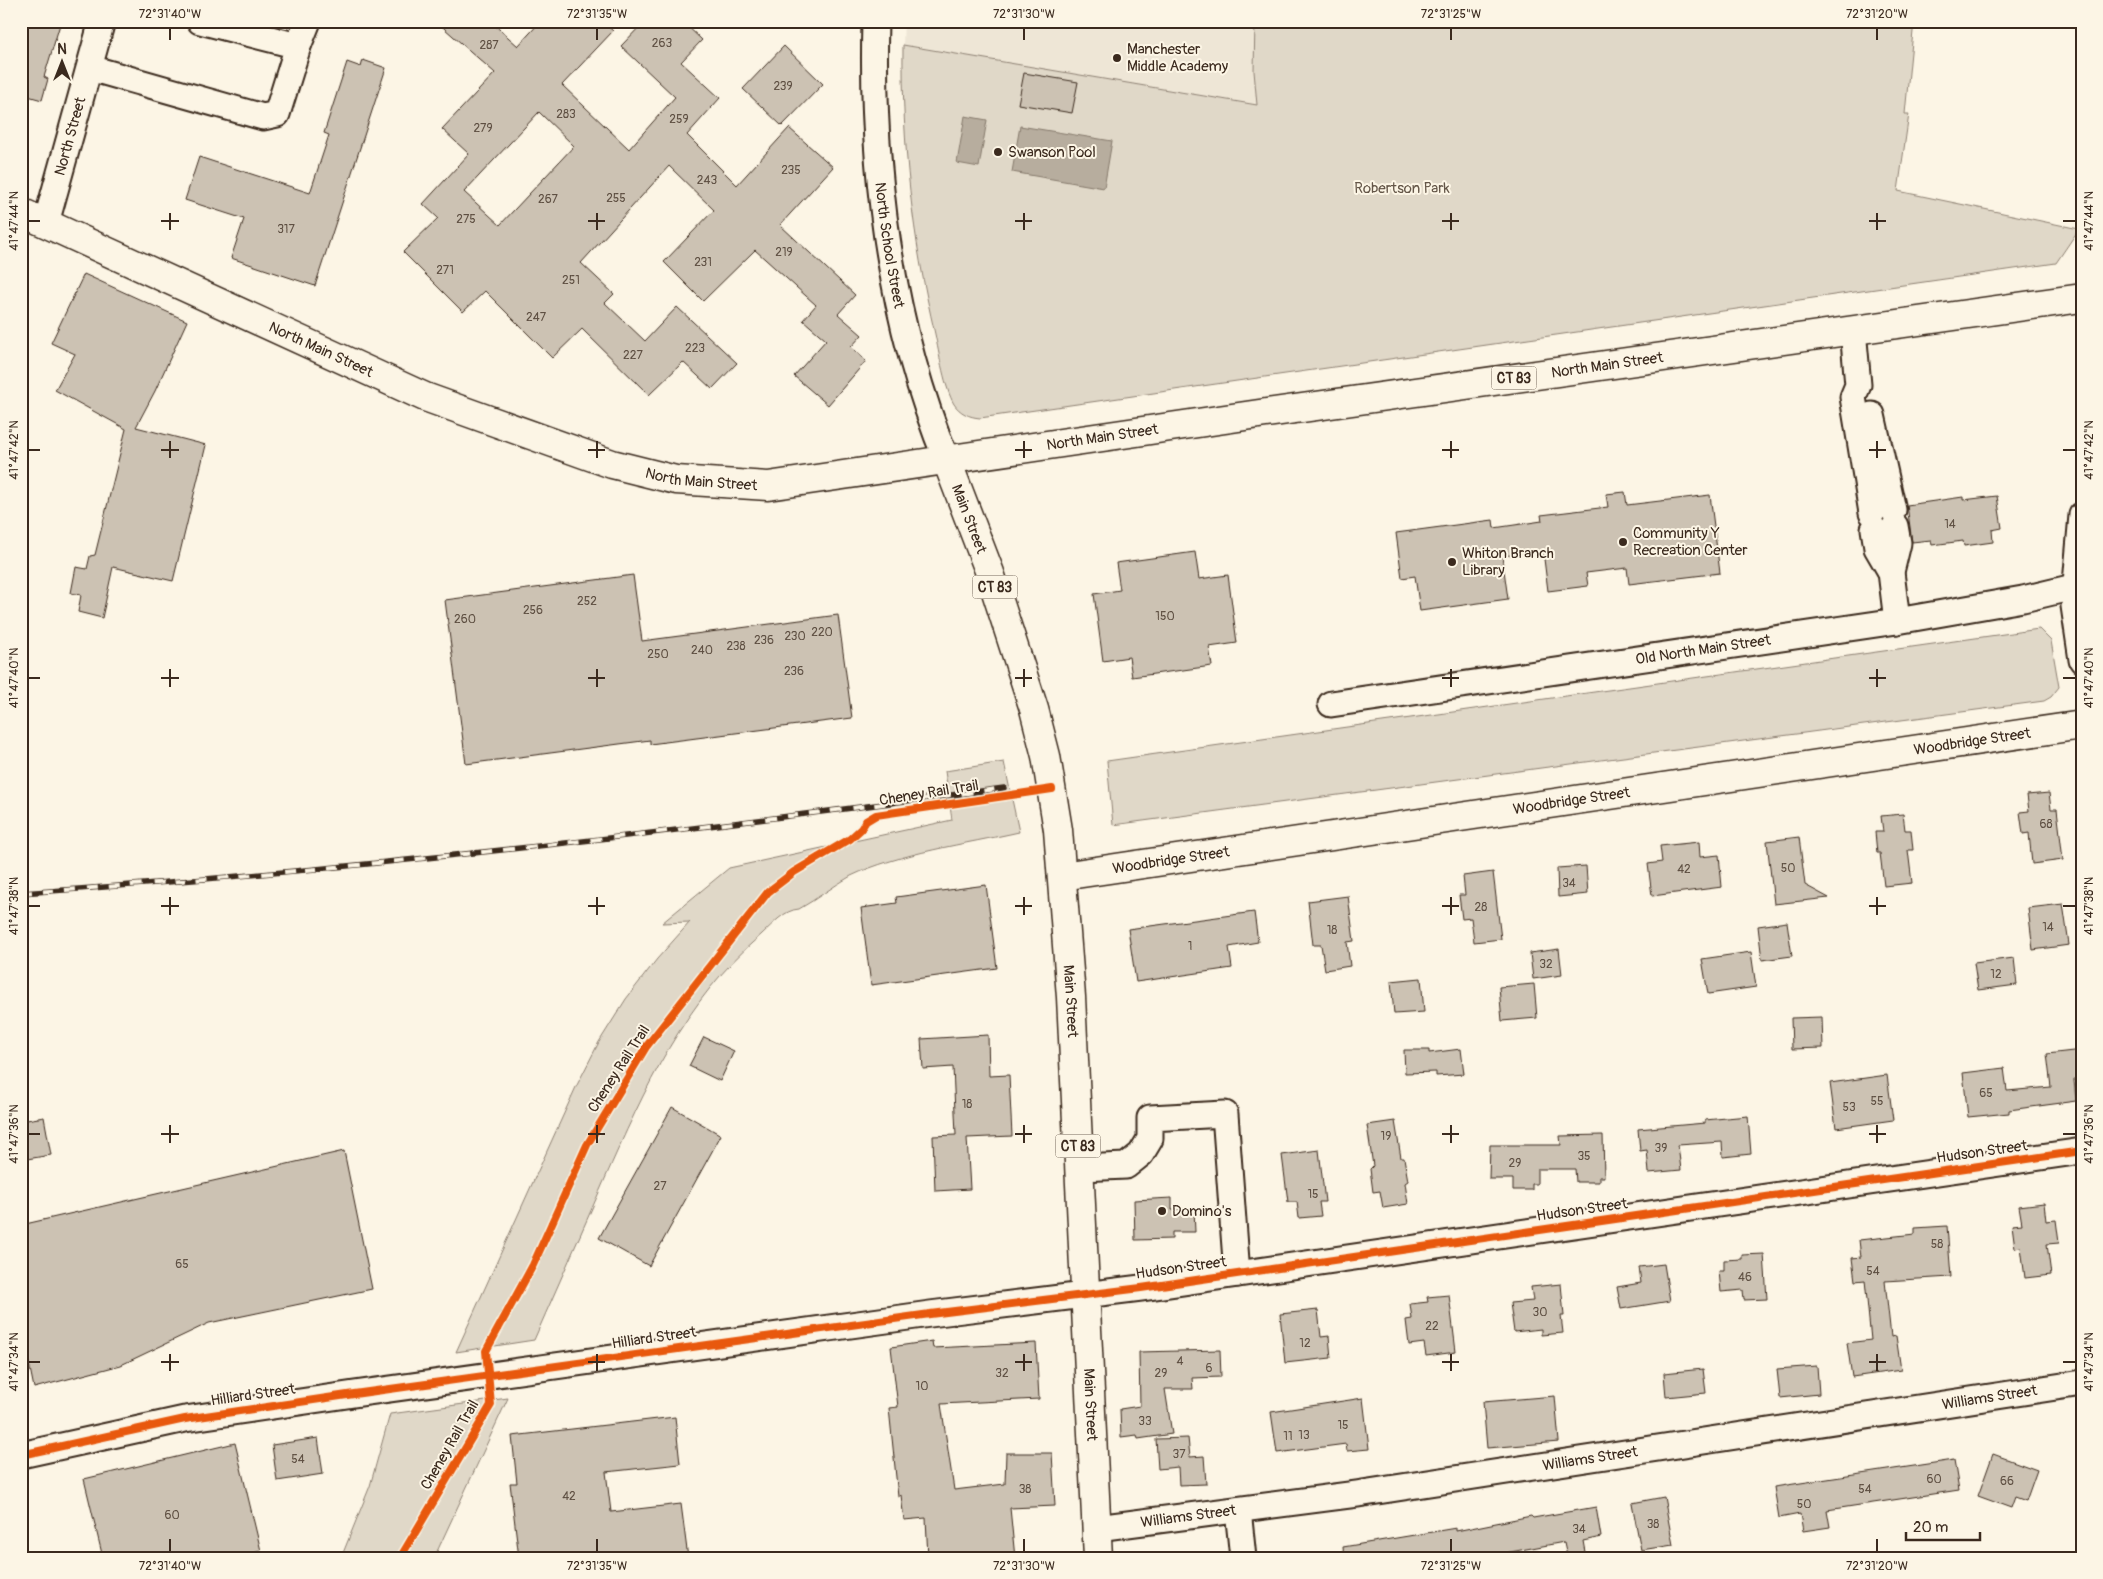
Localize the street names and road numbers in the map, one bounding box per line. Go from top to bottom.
street label: North Street [50,94,90,178]
street label: North School Street [871,181,909,311]
street label: North Main Street [266,317,377,382]
street label: North Main Street [1550,348,1665,382]
road number: CT 83 [1492,366,1536,389]
street label: North Main Street [1045,419,1160,455]
street label: North Main Street [643,463,759,495]
street label: Main Street [947,481,991,557]
road number: CT 83 [972,576,1018,598]
street label: Old North Main Street [1634,630,1773,669]
street label: Woodbridge Street [1912,723,2033,759]
street label: Cheney Rail Trail [878,776,980,810]
street label: Woodbridge Street [1512,782,1632,819]
street label: Woodbridge Street [1111,842,1231,878]
street label: Main Street [1059,964,1082,1039]
street label: Cheney Rail Trail [584,1022,654,1116]
road number: CT 83 [1056,1134,1100,1158]
street label: Hudson Street [1935,1136,2030,1168]
street label: Hudson Street [1535,1194,1630,1226]
street label: Hudson Street [1134,1252,1229,1284]
street label: Hilliard Street [610,1323,698,1353]
street label: Main Street [1079,1368,1102,1442]
street label: Hilliard Street [209,1380,297,1410]
street label: Williams Street [1940,1380,2039,1414]
street label: Cheney Rail Trail [417,1397,483,1493]
street label: Williams Street [1541,1442,1640,1475]
street label: Williams Street [1139,1500,1238,1532]

